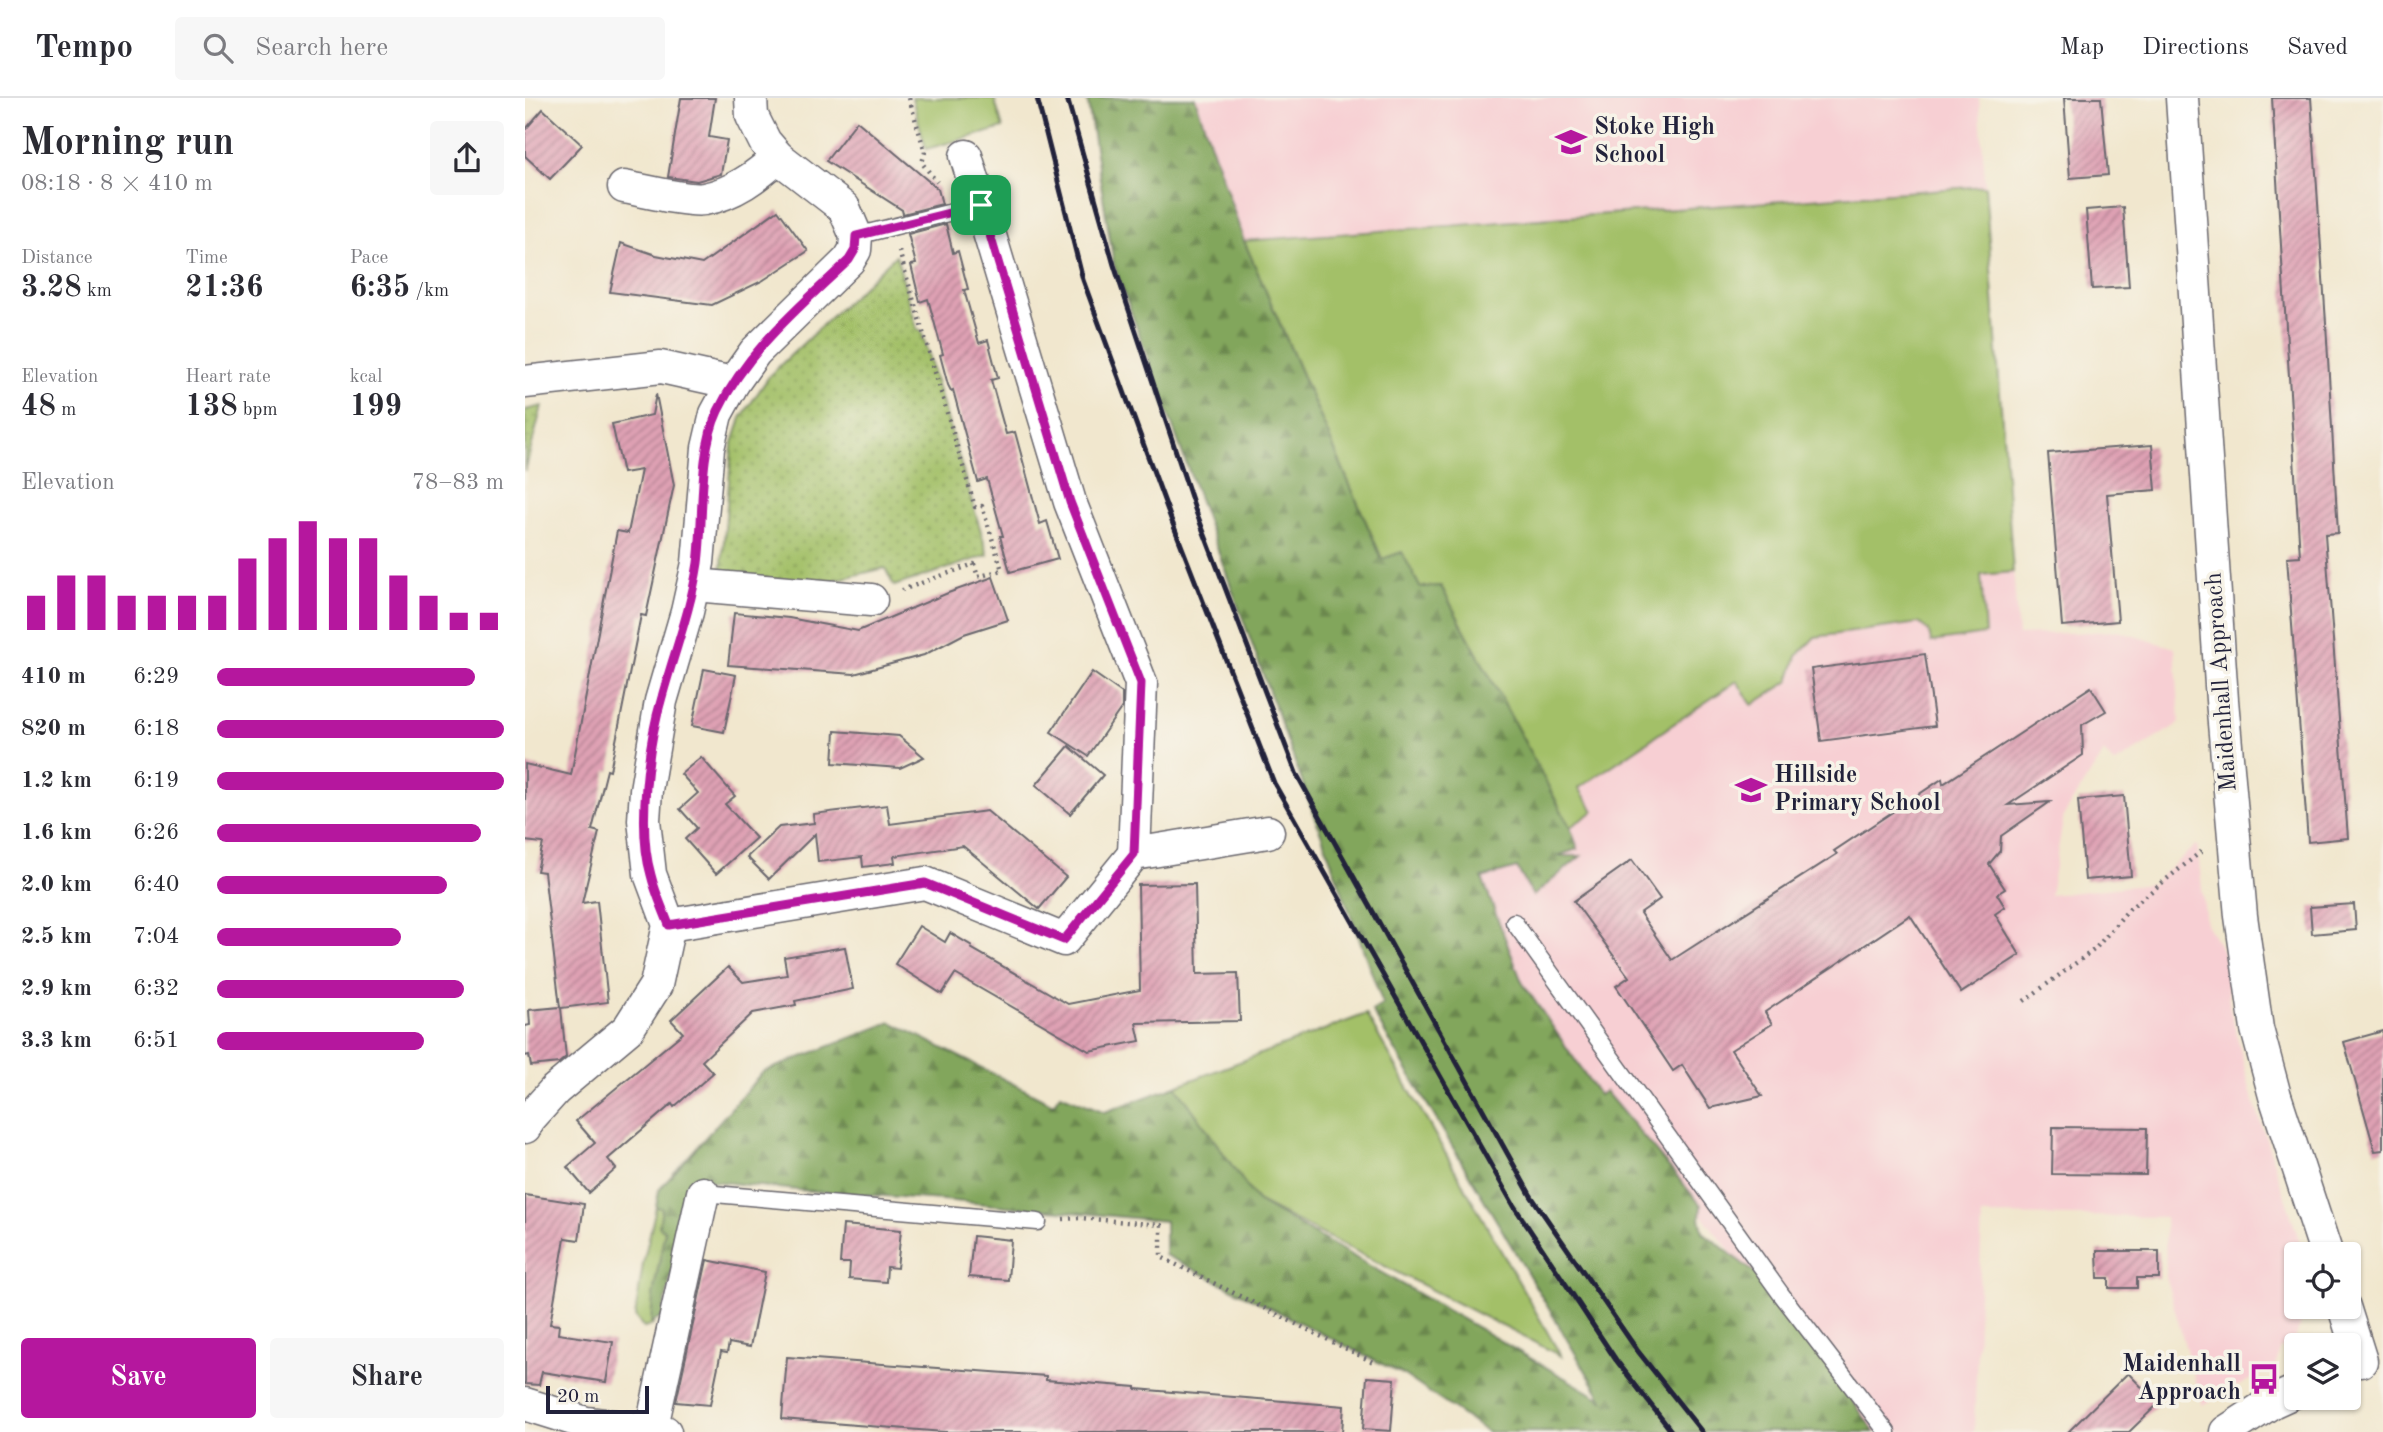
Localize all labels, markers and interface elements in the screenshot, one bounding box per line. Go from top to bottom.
search box [175,17,665,80]
icon: search [199,29,237,67]
text: Tempo [35,32,133,65]
text: Search here [255,35,388,61]
text: Map [2060,36,2104,60]
text: Directions [2142,36,2249,60]
text: Saved [2287,36,2348,60]
place label: Stoke High School [1594,116,1715,168]
button: share [430,121,504,195]
text: Morning run [21,125,234,163]
school or university icon: Stoke High School [1554,125,1588,159]
text: 08:18 · 8 × 410 m [21,172,213,195]
pin [951,175,1011,235]
icon: arrive [962,186,1000,224]
text: Distance [21,249,93,268]
text: Time [185,249,228,268]
text: Pace [350,249,388,268]
text: 3.28 [21,273,82,303]
text: 21:36 [185,273,263,303]
text: 6:35 [350,273,410,303]
text: km [82,282,112,301]
text: /km [410,282,449,301]
text: Elevation [21,368,98,387]
text: Heart rate [185,368,271,387]
text: kcal [350,368,382,387]
text: 48 [21,392,56,422]
text: 138 [185,392,238,422]
text: 199 [350,392,402,422]
text: m [56,401,76,420]
text: bpm [238,401,278,420]
text: Elevation [21,471,115,494]
text: 78–83 m [412,471,504,494]
street label: Maidenhall Approach [2202,571,2242,793]
text: 410 m [21,665,86,688]
text: 6:29 [133,665,179,688]
text: 820 m [21,717,86,740]
text: 6:18 [133,717,179,740]
place label: Hillside Primary School [1774,764,1941,816]
text: 1.2 km [21,769,92,792]
text: 6:19 [133,769,179,792]
school or university icon: Hillside Primary School [1734,773,1768,807]
text: 1.6 km [21,821,92,844]
text: 6:26 [133,821,179,844]
text: 2.0 km [21,873,92,896]
text: 6:40 [133,873,179,896]
text: 2.5 km [21,925,92,948]
text: 7:04 [133,925,179,948]
text: 2.9 km [21,977,92,1000]
text: 6:32 [133,977,179,1000]
text: 3.3 km [21,1029,92,1052]
text: 6:51 [133,1029,179,1052]
map controls [2284,1242,2361,1410]
button: locate [2284,1242,2361,1319]
button: layers [2284,1333,2361,1410]
button: Save [21,1338,256,1418]
button: Share [270,1338,504,1418]
place label: Maidenhall Approach [2122,1353,2241,1405]
bus stop icon: Maidenhall Approach [2247,1362,2281,1396]
scale bar [546,1383,649,1415]
text: 20 m [557,1388,599,1407]

